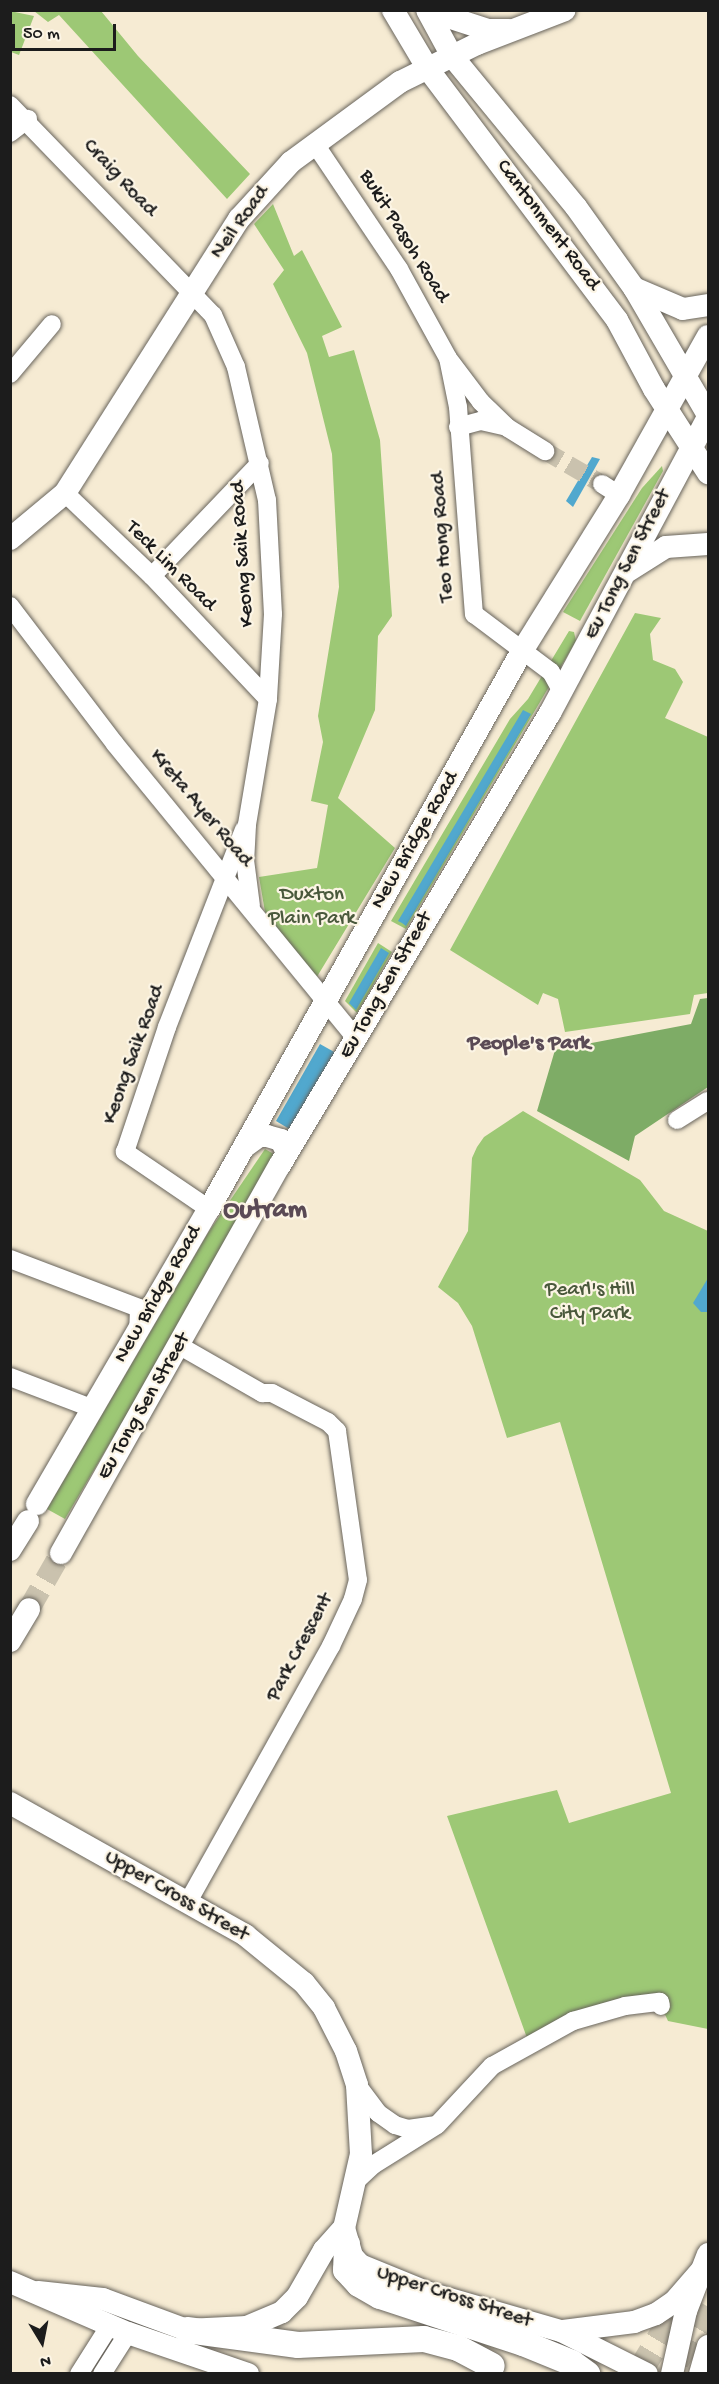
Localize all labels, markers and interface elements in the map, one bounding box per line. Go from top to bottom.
scale bar [15,12,118,50]
text: 50 m [23,24,60,45]
street label: Craig Road [76,135,162,223]
street label: Cantonment Road [490,155,604,297]
street label: Bukit Pasoh Road [352,166,454,308]
street label: Neil Road [206,181,276,265]
street label: Teo Hong Road [427,471,461,603]
street label: Keong Saik Road [226,480,262,628]
street label: Eu Tong Sen Street [580,486,678,644]
street label: Teck Lim Road [119,516,221,618]
street label: Kreta Ayer Road [143,745,257,873]
street label: New Bridge Road [366,768,466,914]
park label: Duxton Plain Park [268,883,356,933]
street label: Eu Tong Sen Street [335,908,439,1064]
street label: Keong Saik Road [98,982,172,1128]
district label: People's Park [468,1032,590,1058]
district label: Outram [223,1196,307,1228]
street label: New Bridge Road [109,1222,209,1368]
park label: Pearl's Hill City Park [545,1278,635,1328]
street label: Eu Tong Sen Street [93,1329,197,1485]
street label: Park Crescent [262,1590,340,1706]
street label: Upper Cross Street [99,1846,253,1948]
street label: Upper Cross Street [373,2261,535,2335]
north arrow [12,2312,72,2372]
text: N [38,2350,52,2370]

